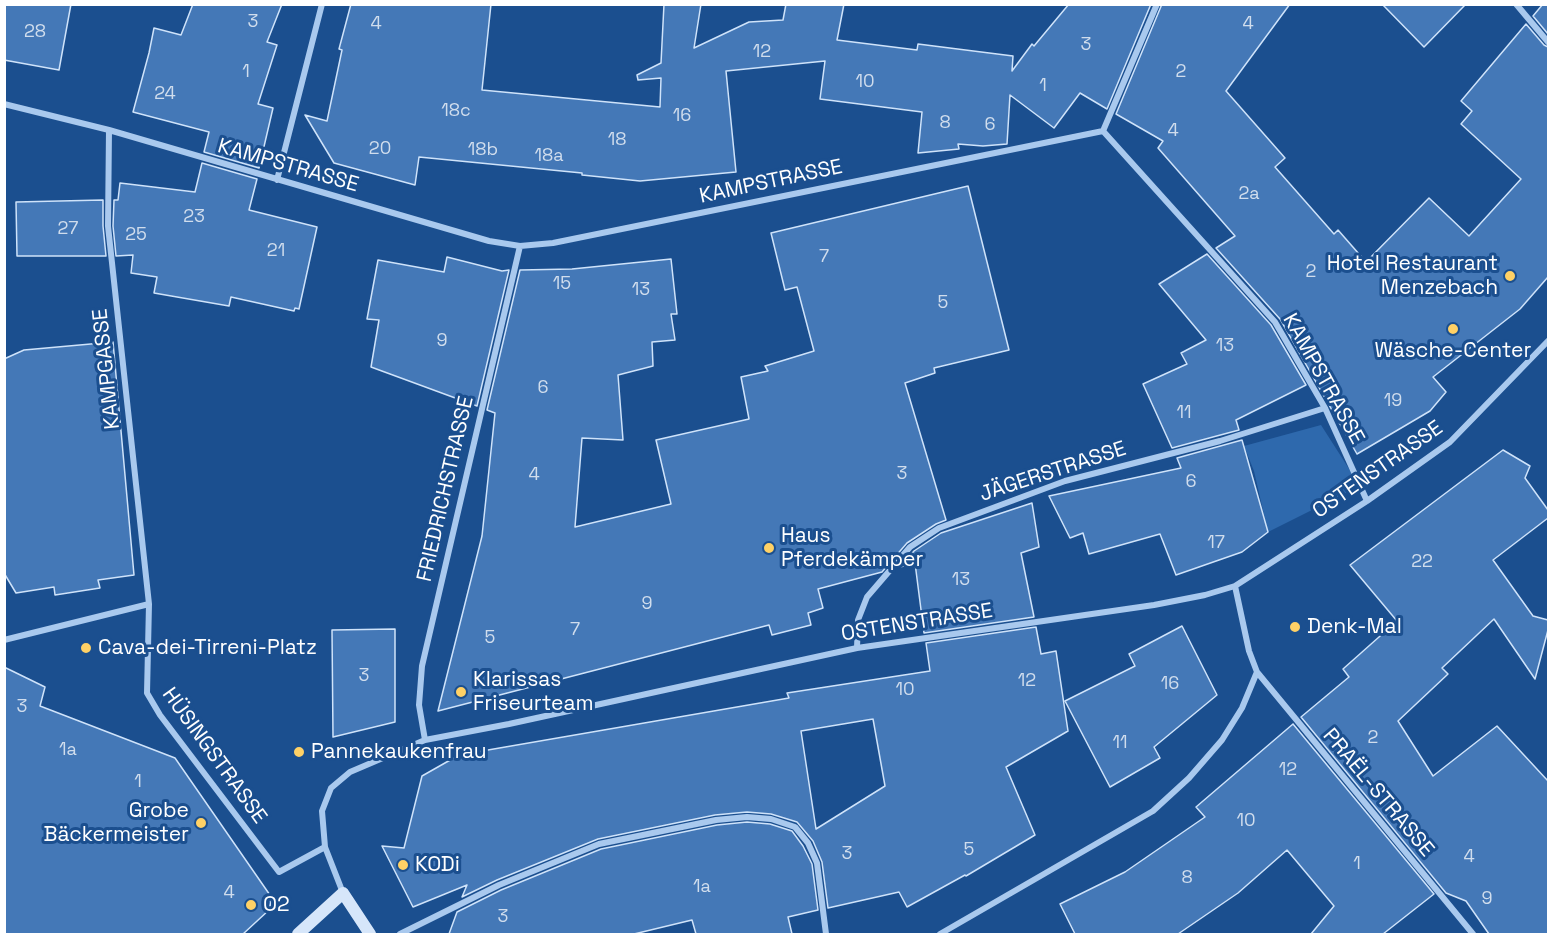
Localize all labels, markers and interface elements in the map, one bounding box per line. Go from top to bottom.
house number: 3 [248,11,258,33]
house number: 4 [370,13,382,35]
house number: 4 [1242,13,1254,35]
house number: 28 [24,21,46,43]
house number: 3 [1081,34,1091,56]
house number: 12 [753,41,771,63]
house number: 1 [242,61,250,83]
house number: 2 [1176,61,1186,83]
house number: 10 [855,71,875,93]
house number: 1 [1039,75,1047,97]
house number: 24 [154,83,176,105]
house number: 18c [441,100,471,122]
house number: 16 [673,105,691,127]
house number: 8 [939,112,951,134]
house number: 6 [984,114,996,136]
house number: 4 [1167,120,1179,142]
house number: 18 [608,129,626,151]
street label: KAMPSTRASSE [215,134,361,198]
house number: 20 [369,138,391,160]
house number: 18b [468,139,498,161]
house number: 18a [534,145,564,167]
street label: KAMPSTRASSE [697,155,845,209]
house number: 2a [1238,183,1260,205]
house number: 23 [183,206,205,228]
house number: 27 [58,218,78,240]
house number: 25 [125,224,147,246]
house number: 21 [267,240,285,262]
house number: 7 [819,246,829,268]
place label: Hotel Restaurant Menzebach [1327,251,1498,301]
house number: 2 [1306,261,1316,283]
marker: Hotel Restaurant Menzebach [1503,269,1517,283]
house number: 15 [553,273,571,295]
house number: 13 [632,279,650,301]
house number: 5 [938,292,948,314]
street label: KAMPGASSE [88,307,126,431]
street label: KAMPSTRASSE [1277,309,1369,449]
marker: Wäsche-Center [1446,322,1460,336]
house number: 9 [436,330,448,352]
house number: 13 [1216,335,1234,357]
place label: Wäsche-Center [1375,338,1531,364]
house number: 6 [537,377,549,399]
house number: 19 [1384,390,1402,412]
street label: FRIEDRICHSTRASSE [412,394,480,584]
house number: 11 [1176,402,1192,424]
street label: OSTENSTRASSE [1308,416,1448,524]
street label: JÄGERSTRASSE [977,436,1129,508]
house number: 3 [897,463,907,485]
house number: 4 [528,464,540,486]
house number: 6 [1185,471,1197,493]
place label: Haus Pferdekämper [781,523,923,573]
house number: 17 [1207,532,1225,554]
marker: Haus Pferdekämper [762,541,776,555]
house number: 22 [1411,551,1433,573]
house number: 13 [952,569,970,591]
house number: 9 [641,593,653,615]
street label: OSTENSTRASSE [839,599,995,647]
place label: Denk-Mal [1307,614,1402,640]
house number: 7 [570,619,580,641]
marker: Denk-Mal [1288,620,1302,634]
house number: 5 [485,627,495,649]
place label: Cava-dei-Tirreni-Platz [98,635,317,661]
marker: Cava-dei-Tirreni-Platz [79,641,93,655]
house number: 3 [359,665,369,687]
place label: Klarissas Friseurteam [473,667,594,717]
house number: 12 [1018,670,1036,692]
house number: 16 [1161,673,1179,695]
house number: 10 [895,679,915,701]
street label: HÜSINGSTRASSE [156,683,272,829]
marker: Klarissas Friseurteam [454,685,468,699]
house number: 3 [17,696,27,718]
street label: PRAËL-STRASSE [1317,724,1439,862]
house number: 2 [1368,727,1378,749]
house number: 11 [1112,732,1128,754]
house number: 1a [59,739,77,761]
place label: Pannekaukenfrau [311,739,487,765]
marker: Pannekaukenfrau [292,745,306,759]
house number: 12 [1279,759,1297,781]
house number: 1 [134,771,142,793]
place label: Grobe Bäckermeister [44,798,189,848]
house number: 10 [1236,810,1256,832]
marker: Grobe Bäckermeister [194,816,208,830]
house number: 5 [964,839,974,861]
house number: 3 [842,843,852,865]
house number: 4 [1463,846,1475,868]
place label: KODi [415,852,460,878]
house number: 1 [1353,853,1361,875]
marker: KODi [396,858,410,872]
house number: 8 [1181,867,1193,889]
house number: 1a [693,876,711,898]
house number: 4 [223,882,235,904]
house number: 9 [1481,888,1493,910]
place label: O2 [263,892,290,918]
marker: O2 [244,898,258,912]
house number: 3 [498,906,508,928]

